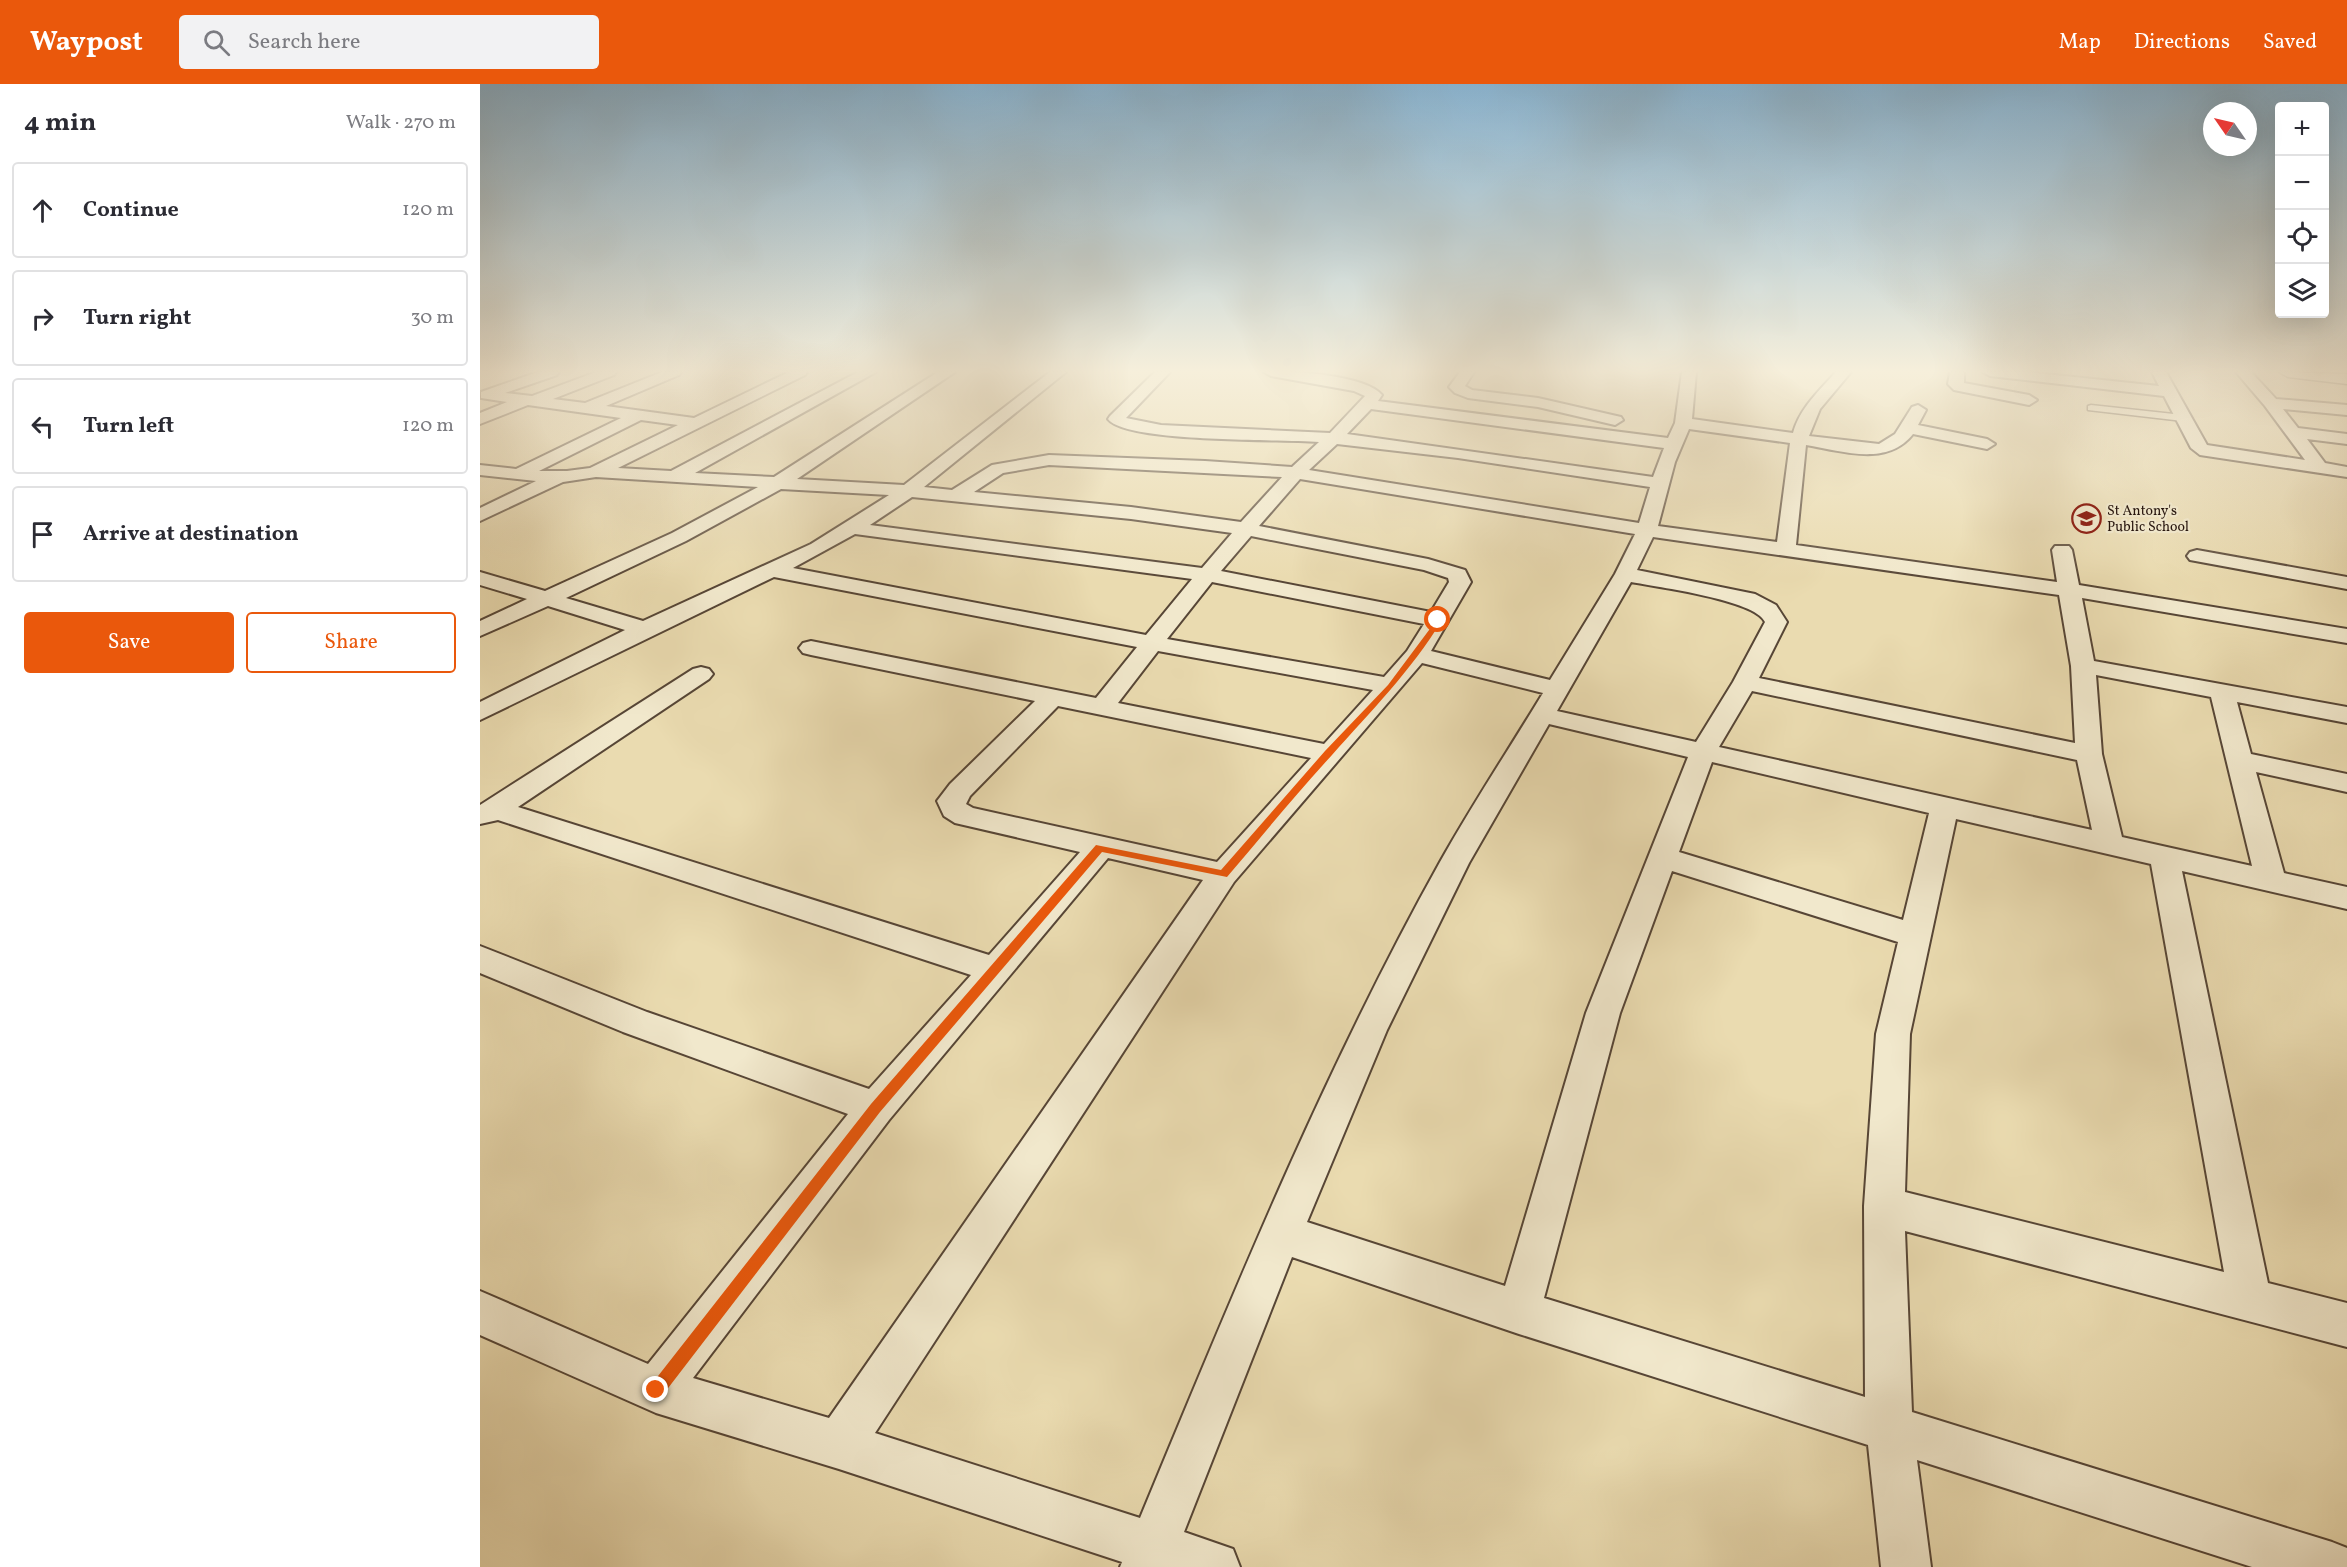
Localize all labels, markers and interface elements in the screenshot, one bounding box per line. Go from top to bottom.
search box [179,15,599,69]
text: Waypost [30,23,143,62]
icon: search [200,26,233,59]
text: Search here [248,27,360,58]
text: Map [2059,28,2101,57]
text: Directions [2134,28,2230,57]
text: Saved [2263,28,2317,57]
north arrow [2203,102,2257,156]
map controls [2275,102,2329,318]
button: + [2275,102,2329,156]
text: 4 min [24,105,96,141]
text: Walk · 270 m [346,109,456,137]
button: − [2275,156,2329,210]
icon: ahead [26,194,59,227]
text: Continue [83,195,179,226]
text: 120 m [402,196,454,224]
button: locate [2275,210,2329,264]
button: layers [2275,264,2329,318]
icon: right [26,302,59,335]
text: Turn right [83,303,191,334]
text: 30 m [410,304,454,332]
icon: left [26,410,59,443]
text: Turn left [83,411,174,442]
text: 120 m [402,412,454,440]
place label: St Antony's Public School [2107,502,2189,537]
school or university icon: St Antony's Public School [2070,503,2102,535]
icon: arrive [26,518,59,551]
text: Arrive at destination [83,519,299,550]
route start [1424,606,1450,632]
button: Save [24,612,234,673]
button: Share [246,612,456,673]
route end [642,1376,668,1402]

